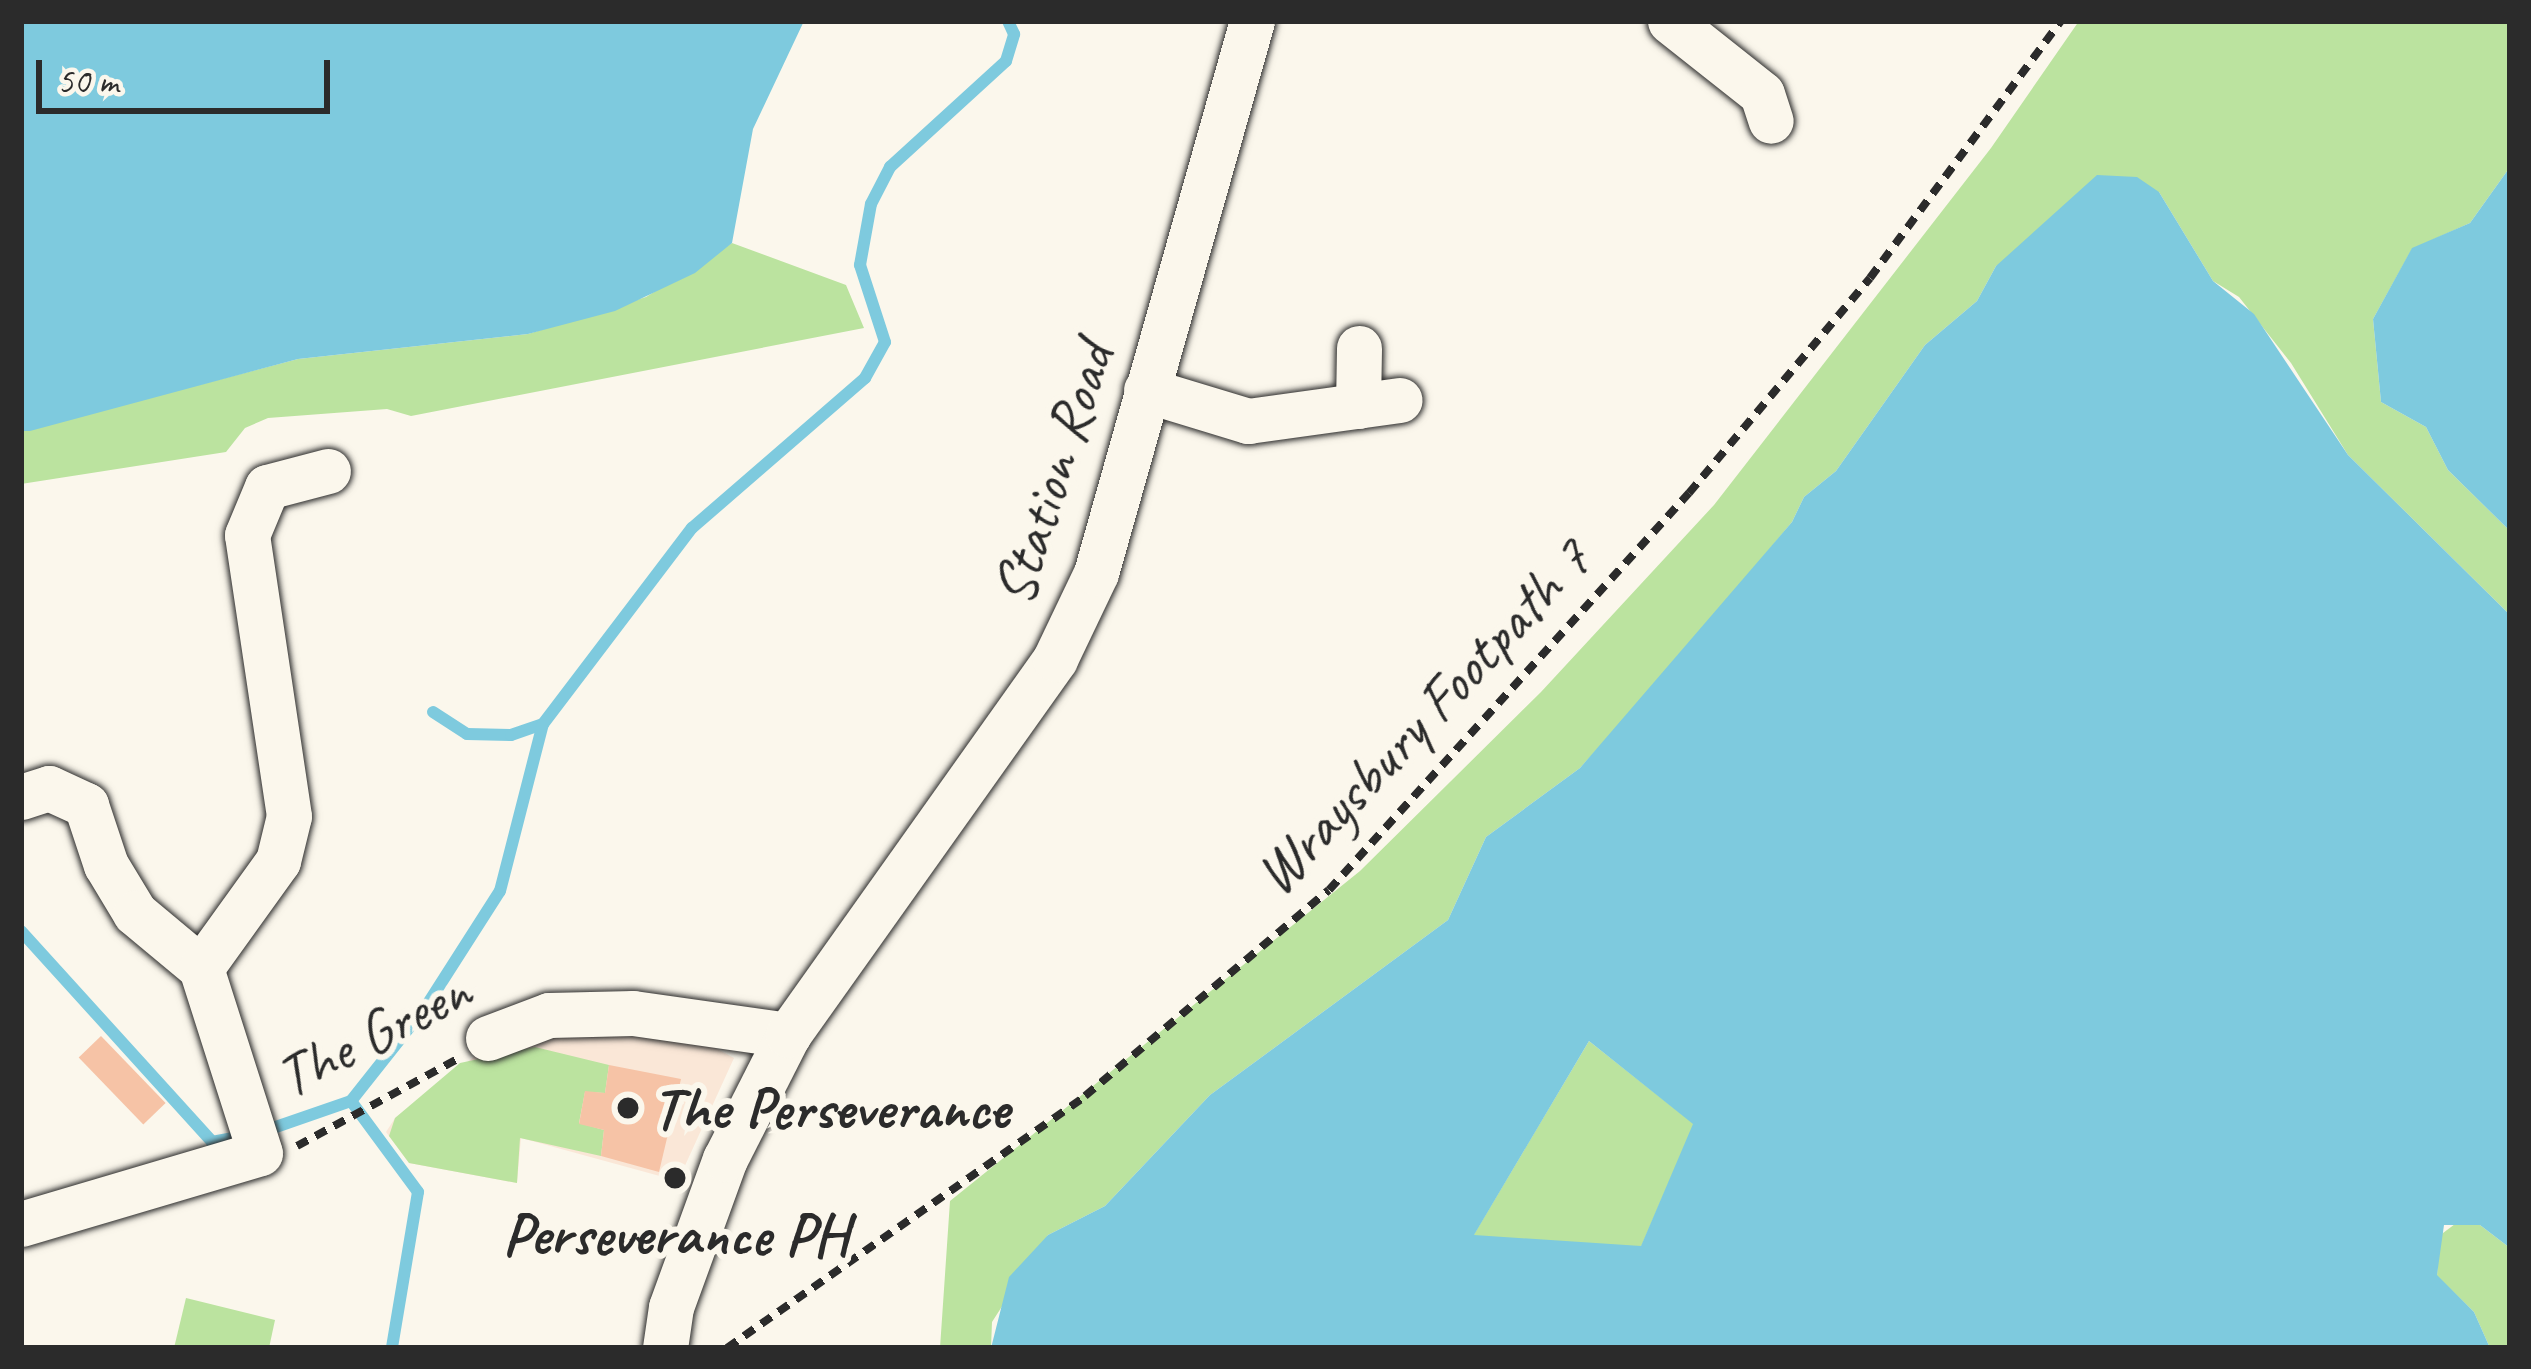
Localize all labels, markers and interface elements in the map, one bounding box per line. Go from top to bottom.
scale bar [42,36,336,110]
text: 50 m [57,58,118,104]
street label: Station Road [977,334,1129,614]
street label: Wraysbury Footpath 7 [1239,524,1607,910]
street label: The Green [264,955,482,1113]
place label: The Perseverance [652,1072,1012,1144]
marker: The Perseverance [615,1095,641,1121]
marker: Perseverance PH [662,1165,688,1191]
place label: Perseverance PH [503,1198,847,1270]

